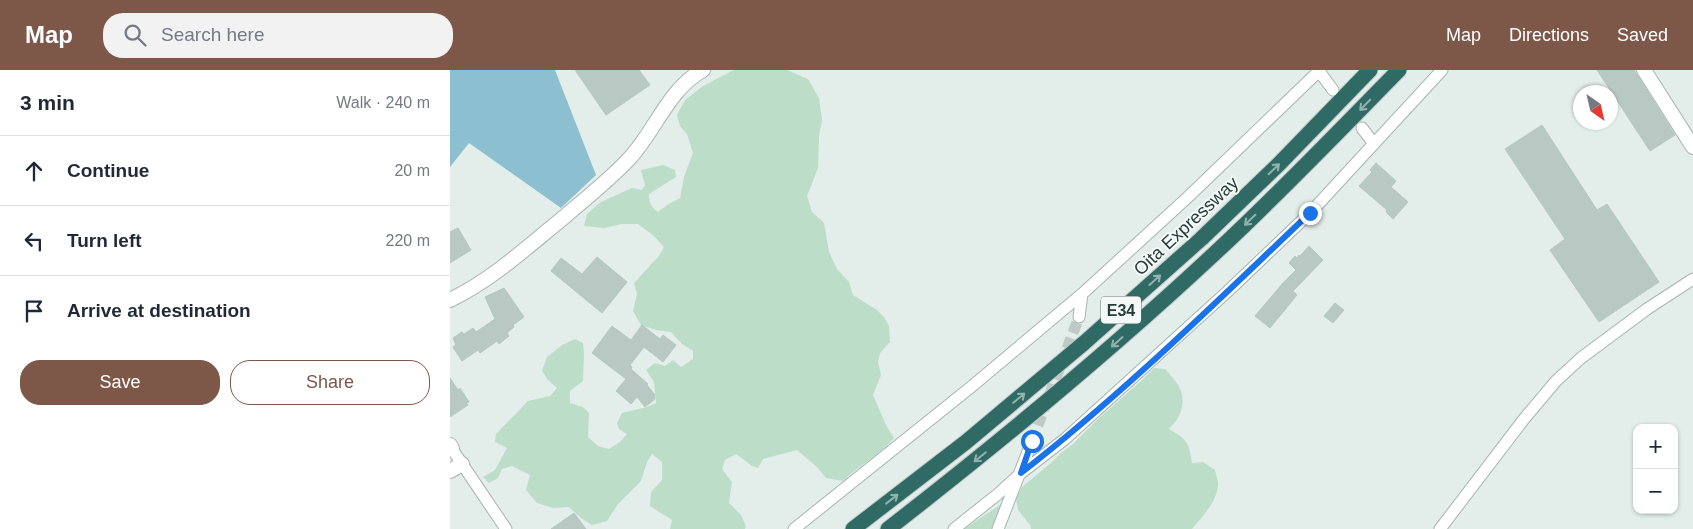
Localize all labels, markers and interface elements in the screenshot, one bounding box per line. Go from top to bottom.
search box [103,13,453,58]
text: Map [25,21,73,48]
icon: search [121,21,149,49]
text: Search here [161,24,265,45]
text: Map [1446,25,1481,45]
text: Directions [1509,25,1589,45]
text: Saved [1617,25,1668,45]
north arrow [1573,85,1618,130]
text: 3 min [20,91,75,114]
text: Walk · 240 m [336,94,430,111]
one-way arrow [1359,99,1371,111]
icon: ahead [20,157,48,185]
text: Continue [67,160,149,181]
text: 20 m [394,162,430,179]
one-way arrow [1267,163,1280,175]
street label: Oita Expressway [1130,173,1242,279]
route end [1299,202,1322,225]
one-way arrow [1244,214,1256,226]
icon: left [20,227,48,255]
text: Turn left [67,230,142,251]
text: 220 m [386,232,430,249]
one-way arrow [1148,274,1161,286]
road number: E34 [1101,296,1141,324]
icon: arrive [20,297,48,325]
text: Arrive at destination [67,300,251,321]
one-way arrow [1111,336,1124,347]
button: Save [20,360,220,405]
button: Share [230,360,430,405]
one-way arrow [1012,393,1025,404]
map controls [1633,424,1678,514]
button: + [1633,424,1678,469]
route start [1021,430,1044,453]
one-way arrow [973,452,986,463]
button: − [1633,469,1678,514]
one-way arrow [885,494,898,505]

